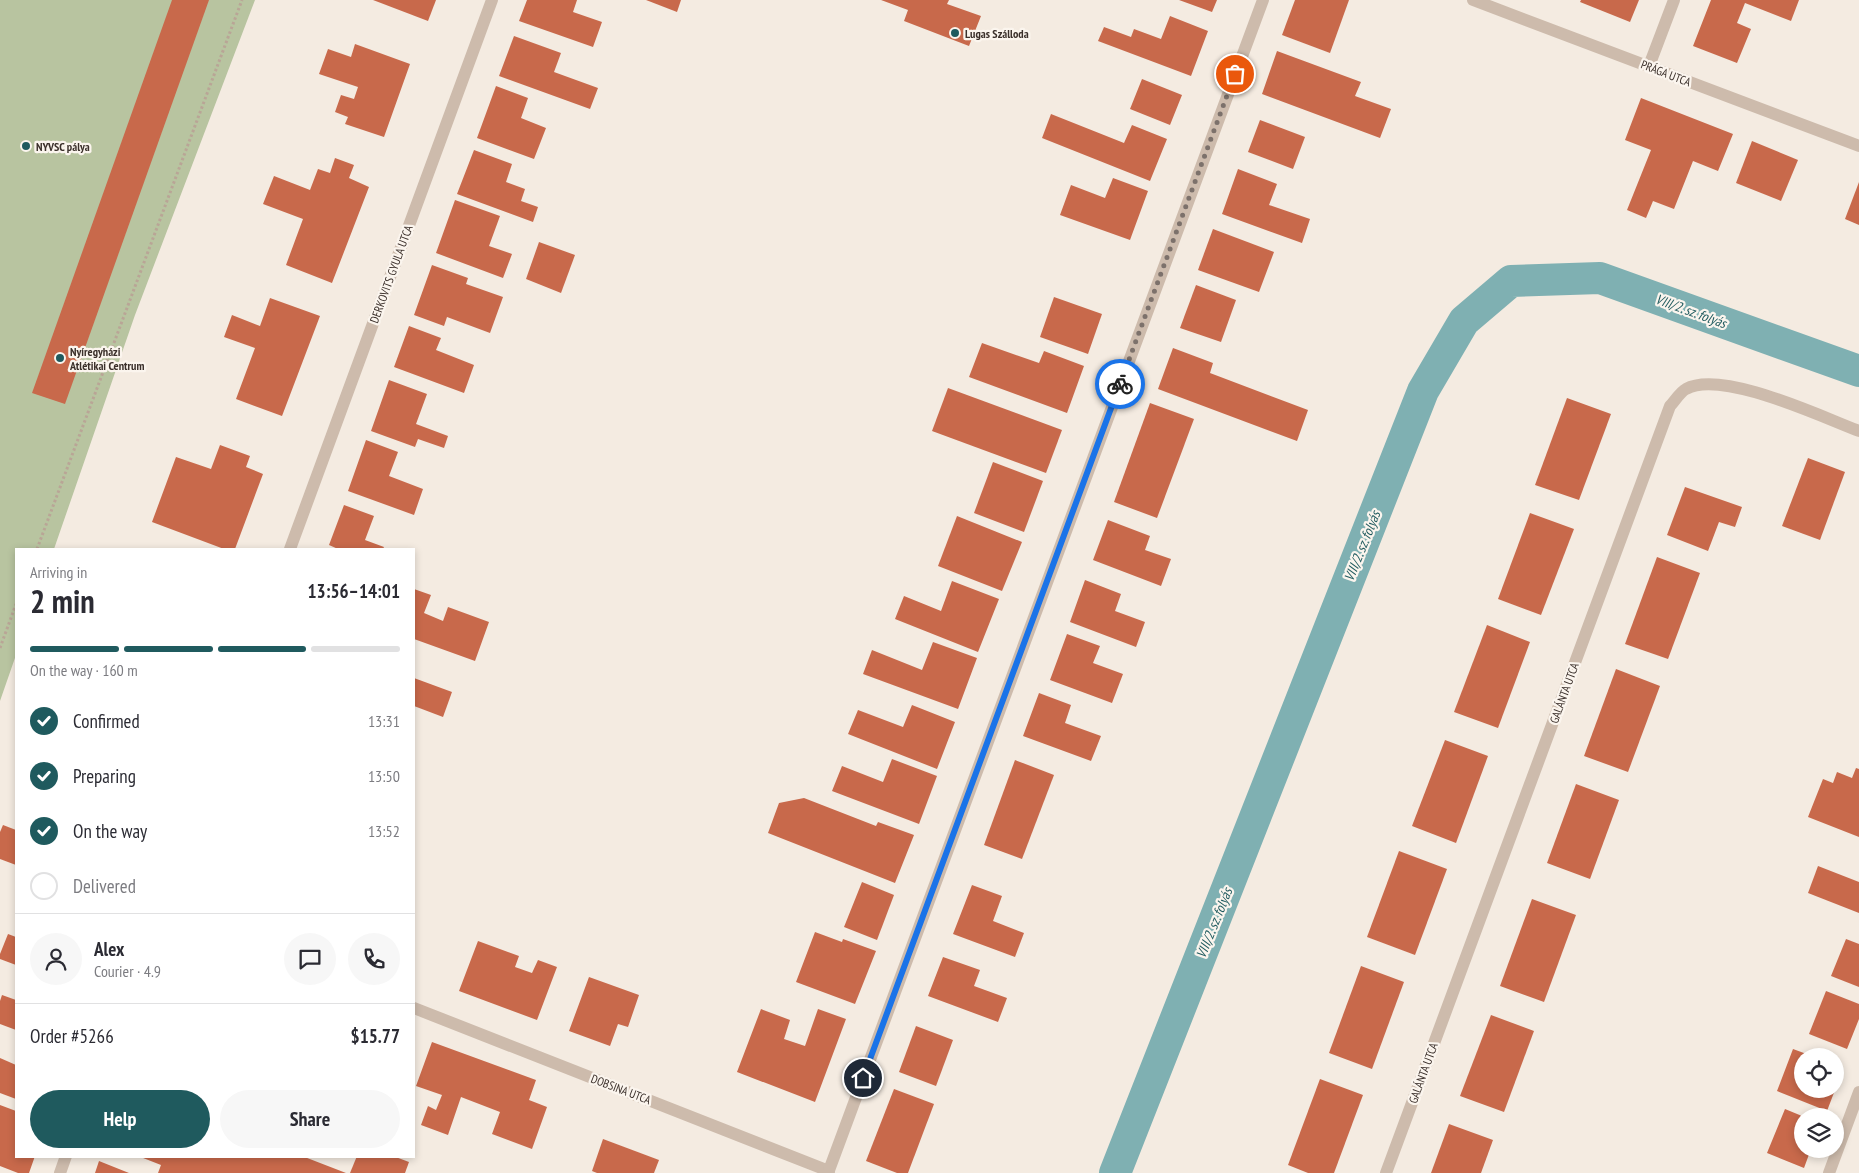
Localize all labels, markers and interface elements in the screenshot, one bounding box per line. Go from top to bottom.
place label: Lugas Szálloda [965,26,1029,41]
marker: Lugas Szálloda [949,27,961,39]
pin [1214,53,1256,95]
street label: PRÁGA UTCA [1639,57,1693,89]
icon: bag [1221,60,1249,88]
place label: NYVSC pálya [36,139,90,154]
marker: NYVSC pálya [20,140,32,152]
street label: DERKOVITS GYULA UTCA [366,223,416,325]
water label: VIII/2. sz. folyás [1653,290,1730,333]
place label: Nyíregyházi Atlétikai Centrum [69,344,144,373]
marker: Nyíregyházi Atlétikai Centrum [54,352,66,364]
courier [1095,359,1145,409]
icon: bike [1106,370,1134,398]
water label: VIII/2. sz. folyás [1340,507,1385,584]
text: Arriving in [30,562,87,582]
text: 13:56–14:01 [307,579,400,603]
text: 2 min [30,580,95,622]
text: On the way · 160 m [30,660,138,680]
street label: GALÁNTA UTCA [1546,660,1582,725]
icon: check [30,707,58,735]
text: Confirmed [73,709,140,733]
text: 13:31 [368,711,400,731]
icon: check [30,762,58,790]
text: Preparing [73,764,136,788]
text: 13:50 [368,766,400,786]
icon: check [30,817,58,845]
text: On the way [73,819,147,843]
text: 13:52 [368,821,400,841]
text: Delivered [73,874,136,898]
water label: VIII/2. sz. folyás [1192,884,1237,961]
button: person [30,933,82,985]
button: chat [284,933,336,985]
button: phone [348,933,400,985]
text: Alex [94,937,124,961]
text: Courier · 4.9 [94,961,161,981]
text: Order #5266 [30,1024,114,1048]
text: $15.77 [351,1024,400,1048]
street label: GALÁNTA UTCA [1405,1040,1441,1105]
map controls [1794,1048,1844,1158]
button: locate [1794,1048,1844,1098]
pin [842,1057,884,1099]
icon: home [849,1064,877,1092]
street label: DOBSINA UTCA [589,1071,653,1107]
button: Help [30,1090,210,1148]
button: Share [220,1090,400,1148]
button: layers [1794,1108,1844,1158]

